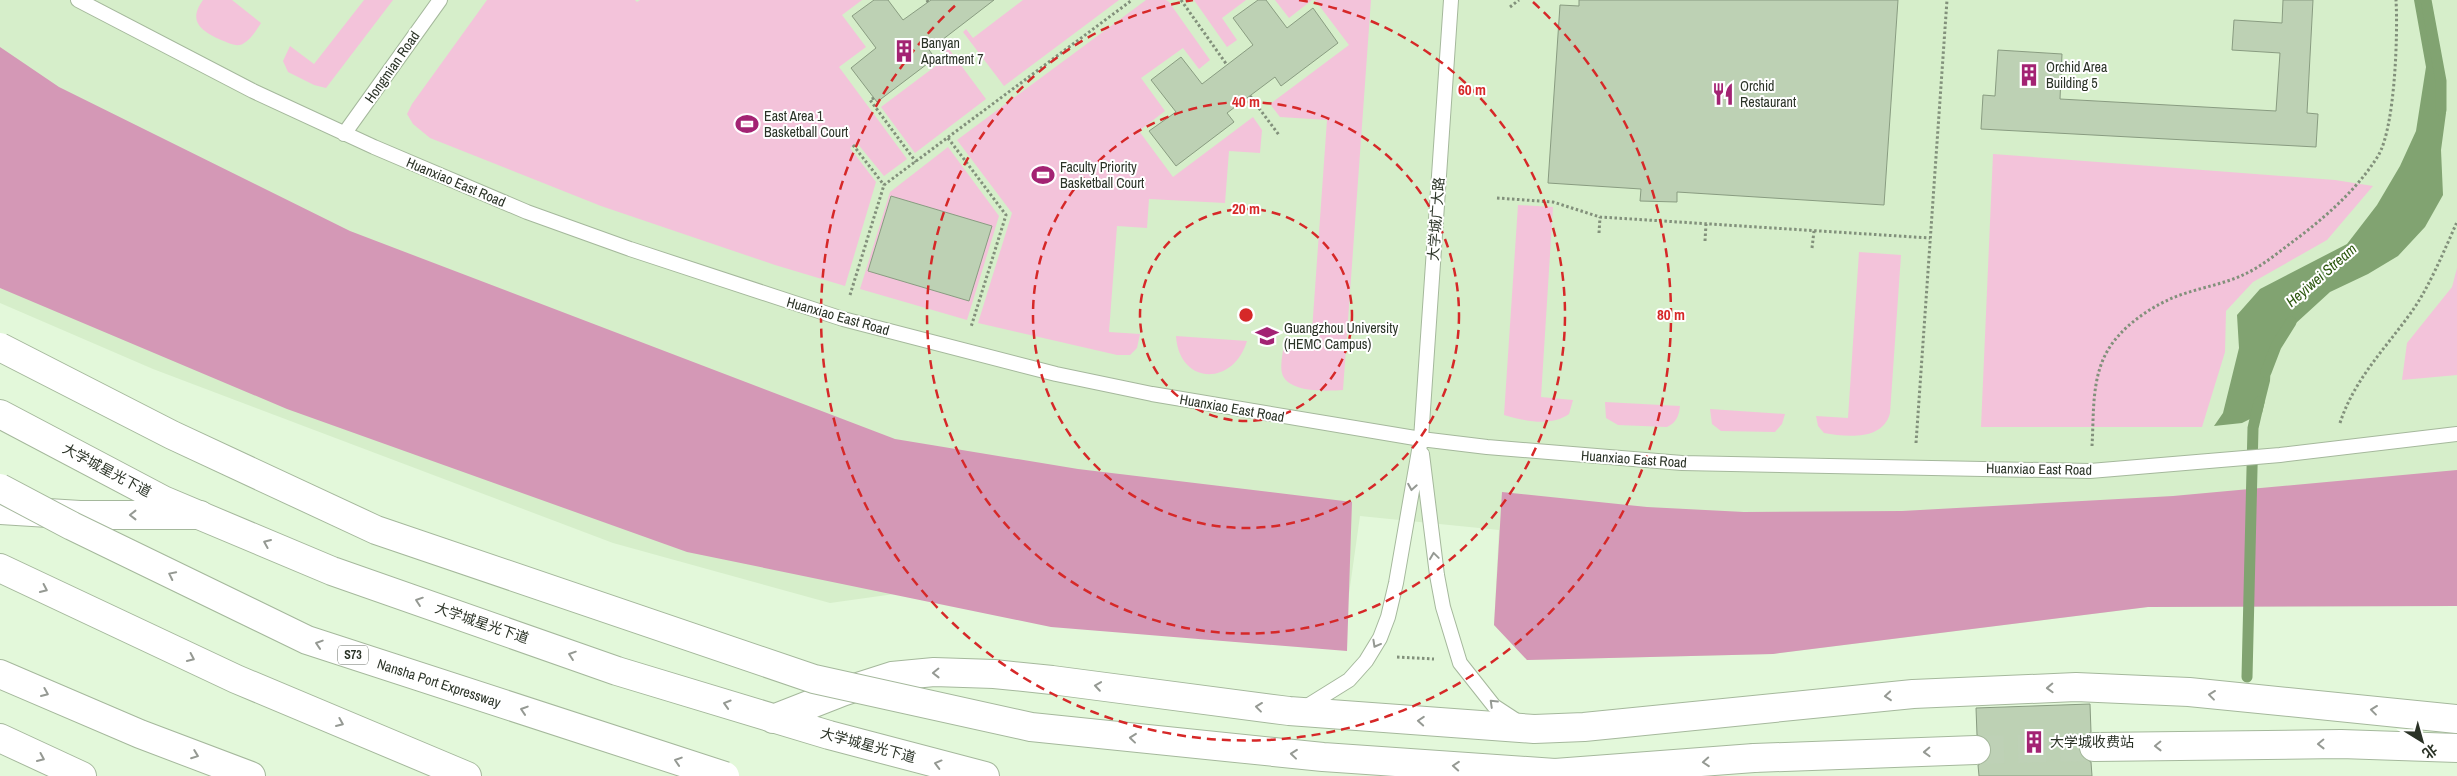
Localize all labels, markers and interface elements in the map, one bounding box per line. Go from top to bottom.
street label: Hongmian Road [361,28,423,106]
place label: Banyan Apartment 7 [920,34,984,68]
building icon: Banyan Apartment 7 [891,38,917,64]
place label: Orchid Area Building 5 [2046,58,2108,92]
building icon: Orchid Area Building 5 [2016,62,2042,88]
place label: Orchid Restaurant [1740,77,1796,111]
text: 60 m [1458,79,1486,100]
restaurant icon: Orchid Restaurant [1710,81,1736,107]
text: 40 m [1232,91,1260,112]
place label: East Area 1 Basketball Court [764,107,848,141]
sports icon: East Area 1 Basketball Court [734,111,760,137]
street label: Huanxiao East Road [404,153,508,211]
place label: Faculty Priority Basketball Court [1060,158,1144,192]
sports icon: Faculty Priority Basketball Court [1030,162,1056,188]
street label: 大学城广大路 [1424,176,1448,262]
text: 20 m [1232,198,1260,219]
water label: Heyiwei Stream [2281,238,2361,312]
street label: Huanxiao East Road [785,293,891,339]
text: 80 m [1657,304,1685,325]
centre of rings [1237,306,1255,324]
place label: Guangzhou University (HEMC Campus) [1284,319,1398,353]
school or university icon: Guangzhou University (HEMC Campus) [1254,323,1280,349]
street label: Huanxiao East Road [1178,390,1286,426]
street label: 大学城星光下道 [60,439,154,501]
street label: Huanxiao East Road [1581,446,1687,472]
street label: Huanxiao East Road [1986,459,2092,479]
one-way arrow [1407,482,1418,491]
one-way arrow [129,510,137,520]
one-way arrow [263,539,272,550]
one-way arrow [1429,552,1440,560]
one-way arrow [168,570,177,581]
one-way arrow [39,582,48,593]
one-way arrow [415,597,423,607]
street label: 大学城星光下道 [433,599,531,647]
one-way arrow [316,639,324,649]
one-way arrow [1372,639,1382,648]
road number: S73 [338,646,368,664]
one-way arrow [568,651,577,661]
one-way arrow [186,652,195,662]
street label: Nansha Port Expressway [375,655,503,712]
one-way arrow [932,667,940,678]
one-way arrow [1094,681,1102,692]
one-way arrow [2046,682,2054,693]
one-way arrow [40,687,49,698]
one-way arrow [1883,690,1891,701]
one-way arrow [2208,690,2216,701]
one-way arrow [723,700,731,710]
one-way arrow [1489,700,1498,709]
one-way arrow [1255,702,1263,713]
one-way arrow [2370,705,2378,716]
one-way arrow [520,706,528,716]
one-way arrow [1417,715,1425,726]
north arrow [2397,716,2447,766]
one-way arrow [335,717,344,727]
street label: 大学城星光下道 [818,724,918,766]
building icon: 大学城收费站 [2021,729,2047,755]
one-way arrow [1128,733,1136,744]
place label: 大学城收费站 [2050,733,2134,751]
one-way arrow [2317,739,2324,749]
text: 北 [2419,740,2441,763]
one-way arrow [2154,741,2162,751]
one-way arrow [1923,746,1931,757]
one-way arrow [190,749,199,759]
one-way arrow [1290,749,1298,760]
one-way arrow [36,751,45,762]
one-way arrow [1702,756,1710,767]
one-way arrow [675,757,683,767]
one-way arrow [934,759,942,770]
one-way arrow [1452,761,1460,772]

